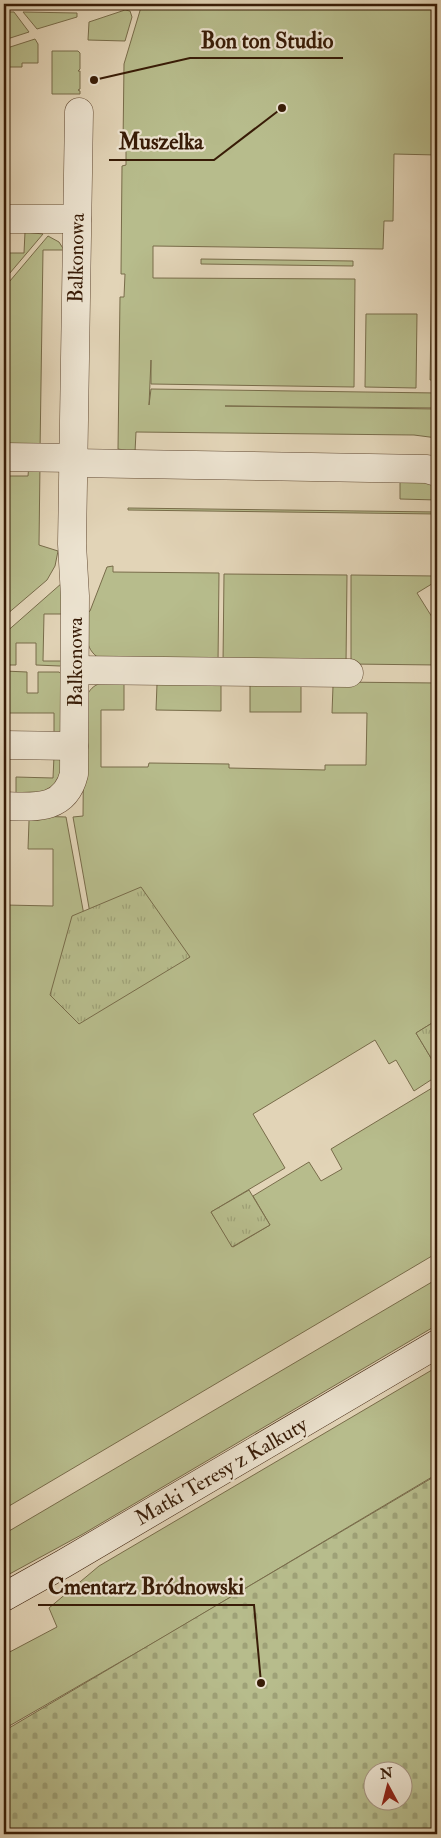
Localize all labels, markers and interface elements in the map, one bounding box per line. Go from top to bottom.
callout: Bon ton Studio [190,21,343,58]
text: Bon ton Studio [201,27,334,55]
callout: Muszelka [109,123,214,160]
text: Muszelka [118,128,204,156]
street label: Balkonowa [62,213,91,303]
street label: Balkonowa [62,617,89,707]
street label: Matki Teresy z Kalkuty [130,1411,313,1532]
callout: Cmentarz Bródnowski [38,1568,254,1605]
text: Cmentarz Bródnowski [48,1573,244,1601]
north arrow [364,1760,414,1810]
text: N [378,1764,394,1783]

